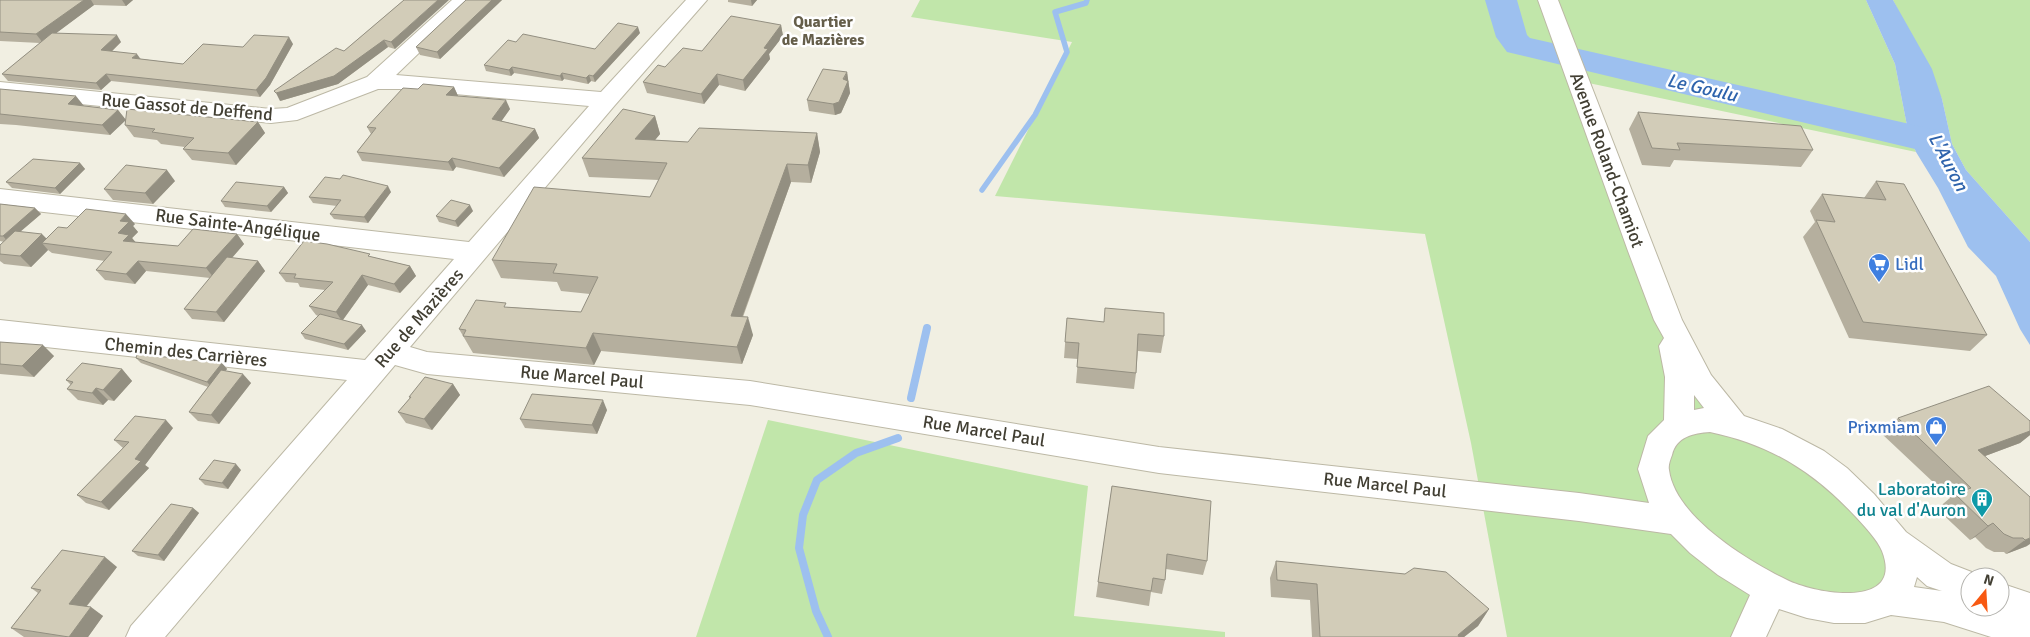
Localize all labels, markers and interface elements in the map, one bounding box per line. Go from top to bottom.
district label: Quartier de Mazières [782,12,864,50]
water label: Le Goulu [1665,68,1741,108]
street label: Avenue Roland-Chamiot [1565,69,1649,251]
street label: Rue Gassot de Deffend [100,89,274,125]
water label: L'Auron [1923,129,1974,196]
street label: Rue Sainte-Angélique [154,204,322,246]
supermarket icon: Lidl [1867,252,1891,283]
place label: Lidl [1895,253,1924,275]
street label: Rue de Mazières [370,264,468,372]
street label: Chemin des Carrières [104,333,269,372]
street label: Rue Marcel Paul [519,361,645,393]
street label: Rue Marcel Paul [921,410,1047,452]
shop icon: Prixmiam [1924,415,1948,446]
place label: Prixmiam [1847,416,1920,438]
street label: Rue Marcel Paul [1322,468,1448,502]
place label: Laboratoire du val d'Auron [1857,478,1966,521]
building icon: Laboratoire du val d'Auron [1970,487,1994,518]
north arrow [1960,567,2010,617]
text: N [1982,571,1996,590]

